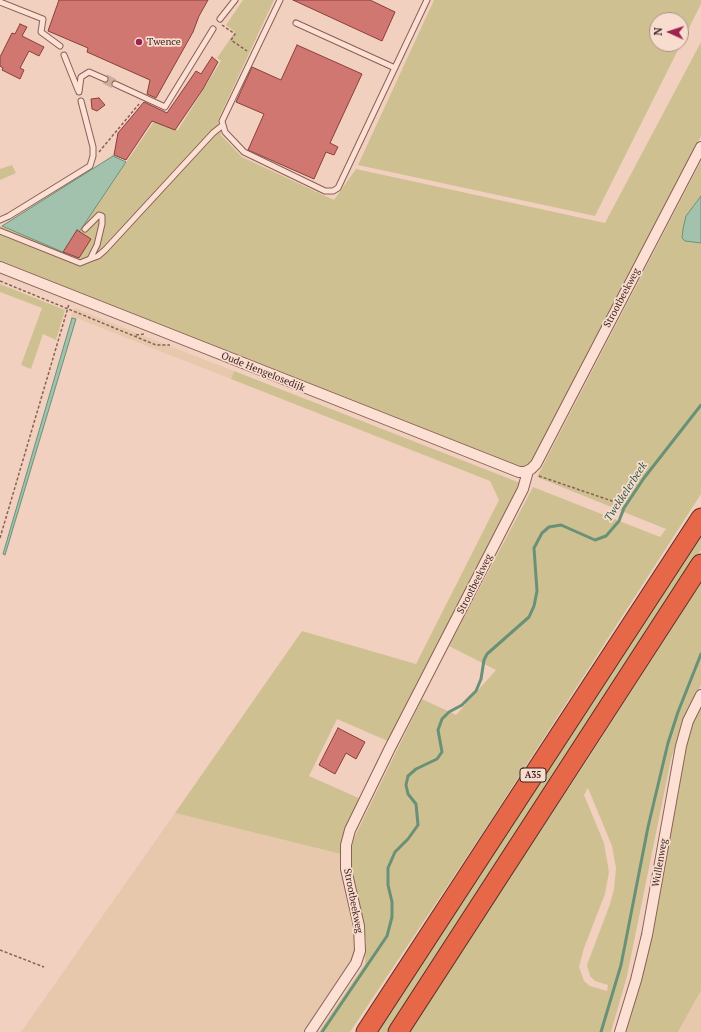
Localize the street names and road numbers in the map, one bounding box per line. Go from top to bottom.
street label: Strootbeekweg [601,266,643,330]
street label: Oude Hengelosedijk [219,350,307,394]
street label: Strootbeekweg [455,552,495,616]
road number: A35 [520,768,546,782]
street label: Wullenweg [650,838,670,888]
street label: Strootbeekweg [341,868,365,934]

